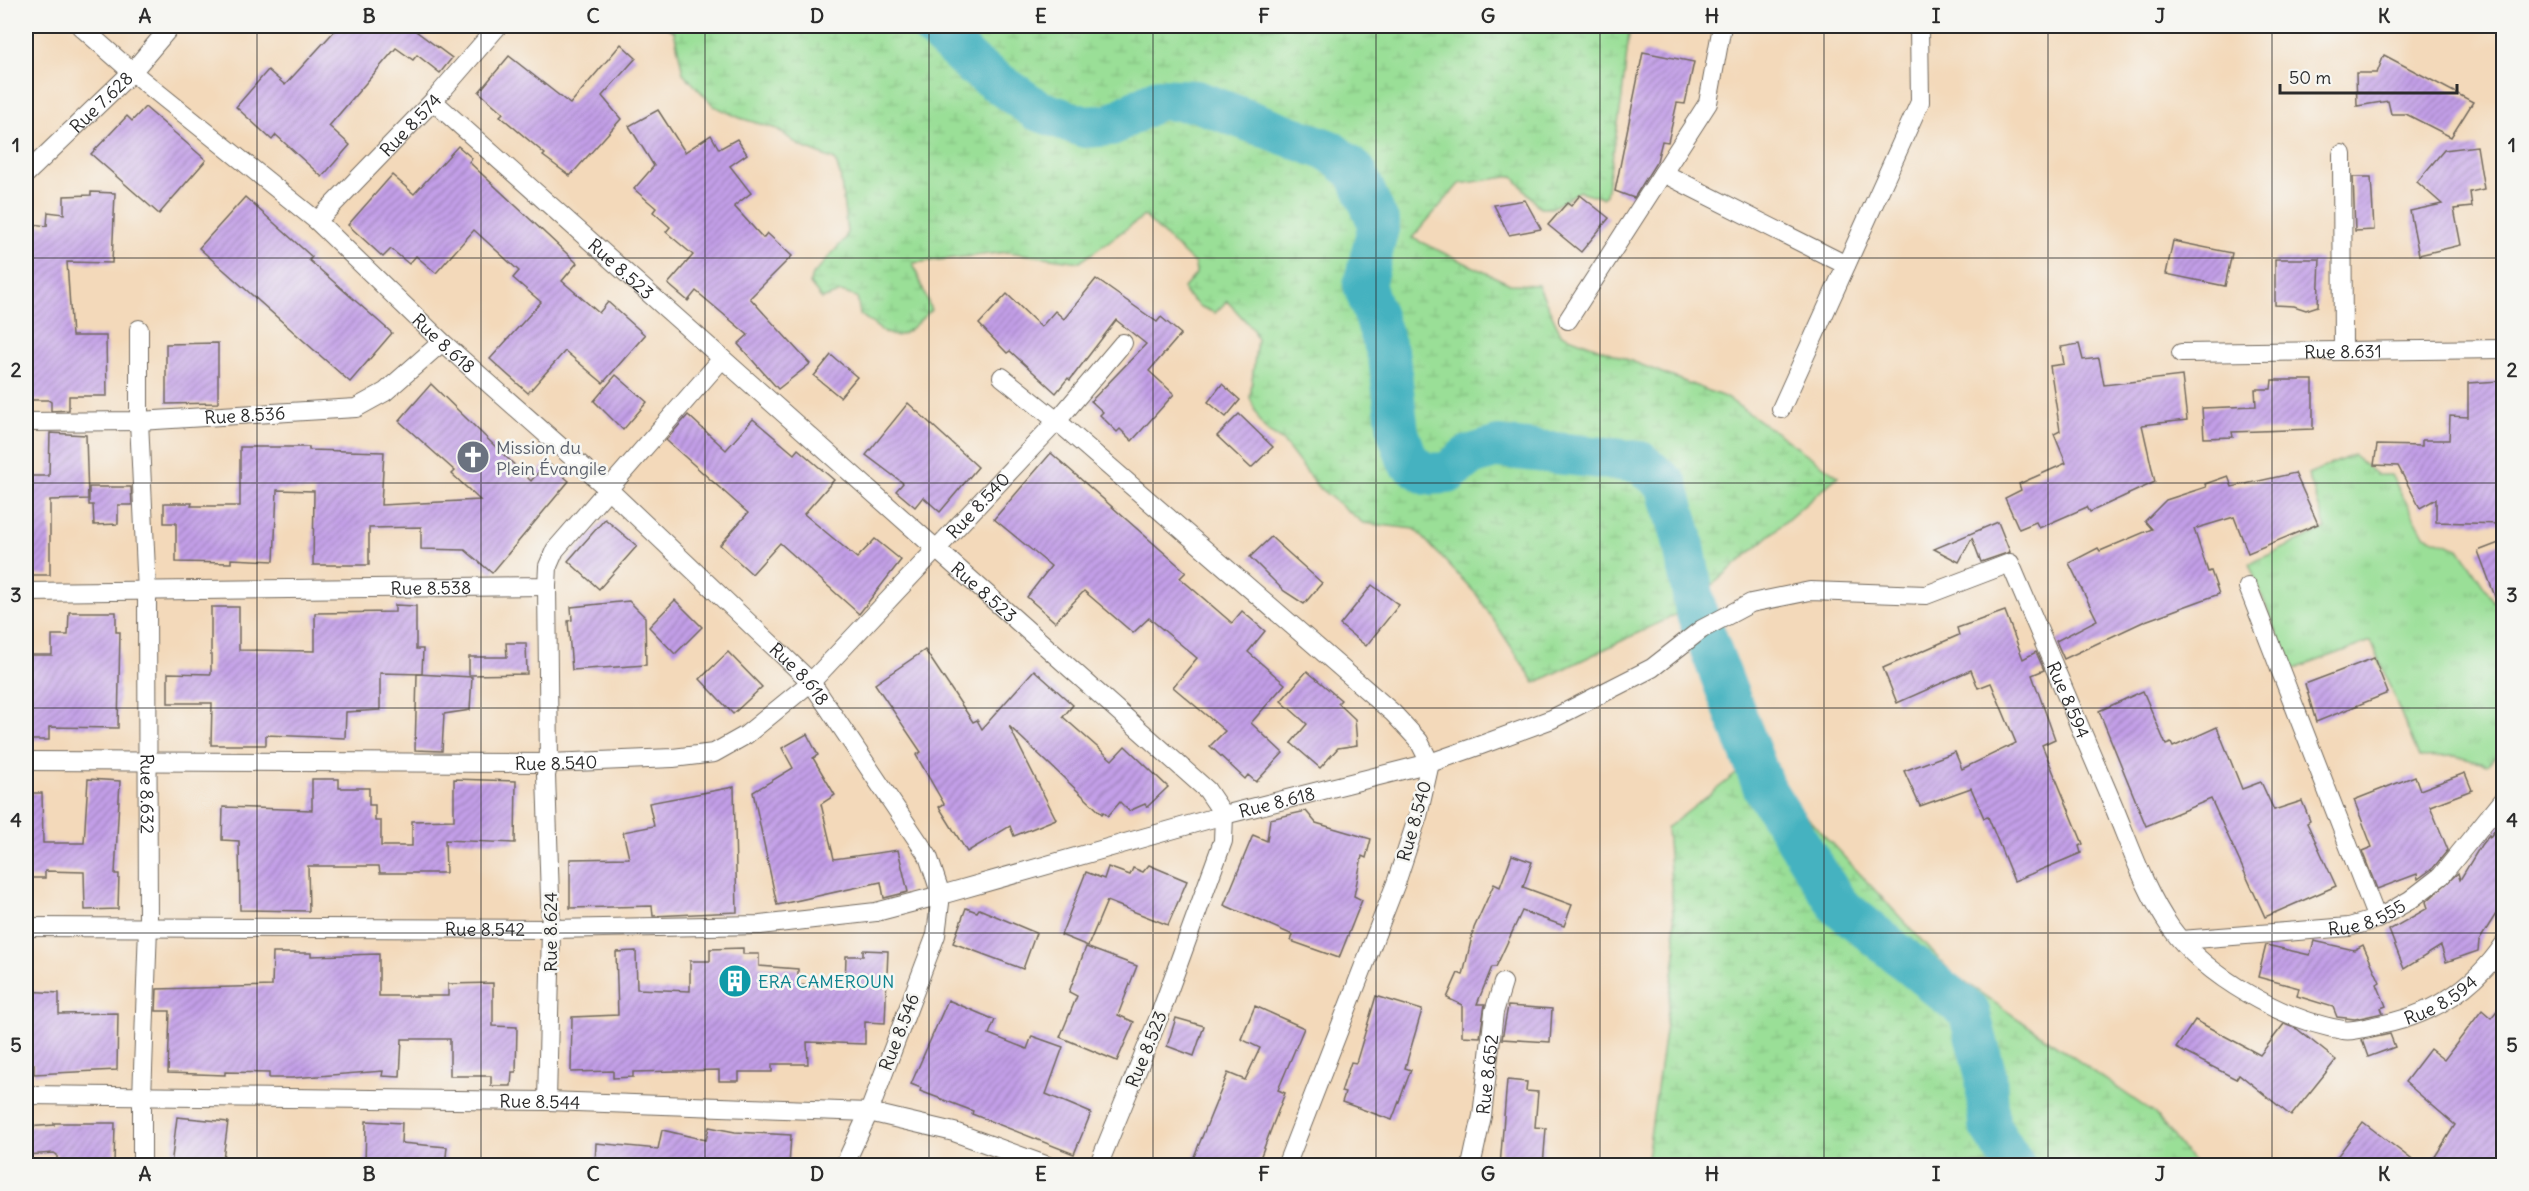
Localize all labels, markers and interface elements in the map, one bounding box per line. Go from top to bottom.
text: A [139,3,152,28]
text: B [362,3,376,28]
text: C [586,3,600,28]
text: D [810,3,824,28]
text: E [1035,3,1047,28]
text: F [1258,3,1270,28]
text: G [1481,3,1495,28]
text: H [1705,3,1719,28]
text: I [1932,3,1941,28]
text: J [2155,3,2166,28]
text: K [2378,3,2391,28]
scale bar [2280,57,2457,95]
street label: Rue 7.628 [65,66,137,138]
text: 50 m [2289,66,2331,89]
street label: Rue 8.574 [374,88,446,161]
text: 1 [12,132,20,157]
text: 1 [2508,132,2516,157]
street label: Rue 8.523 [584,233,659,304]
street label: Rue 8.618 [408,308,480,378]
street label: Rue 8.631 [2304,339,2382,363]
text: 2 [11,357,22,382]
text: 2 [2507,357,2518,382]
street label: Rue 8.536 [204,401,286,429]
place label: Mission du Plein Évangile [496,436,607,480]
church icon: Mission du Plein Évangile [455,439,491,475]
street label: Rue 8.540 [941,467,1014,543]
street label: Rue 8.523 [947,556,1022,627]
street label: Rue 8.538 [390,575,472,599]
text: 3 [10,582,22,607]
text: 3 [2506,582,2518,607]
street label: Rue 8.618 [765,637,835,709]
street label: Rue 8.594 [2042,658,2095,742]
street label: Rue 8.540 [515,750,598,775]
street label: Rue 8.632 [136,754,159,834]
street label: Rue 8.540 [1392,778,1436,864]
street label: Rue 8.618 [1236,781,1317,822]
text: 4 [10,807,22,832]
text: 4 [2506,807,2518,832]
street label: Rue 8.624 [539,892,562,972]
street label: Rue 8.555 [2327,894,2409,940]
street label: Rue 8.542 [445,917,525,940]
building icon: ERA CAMEROUN [717,963,753,999]
place label: ERA CAMEROUN [758,970,895,993]
street label: Rue 8.594 [2401,970,2482,1030]
street label: Rue 8.546 [874,990,924,1074]
street label: Rue 8.523 [1120,1007,1172,1091]
text: 5 [10,1032,22,1057]
text: 5 [2506,1032,2518,1057]
street label: Rue 8.652 [1471,1033,1503,1116]
street label: Rue 8.544 [499,1089,581,1114]
text: A [139,1161,152,1186]
text: B [362,1161,376,1186]
text: C [586,1161,600,1186]
text: D [810,1161,824,1186]
text: E [1035,1161,1047,1186]
text: F [1258,1161,1270,1186]
text: G [1481,1161,1495,1186]
text: H [1705,1161,1719,1186]
text: I [1932,1161,1941,1186]
text: J [2155,1161,2166,1186]
text: K [2378,1161,2391,1186]

